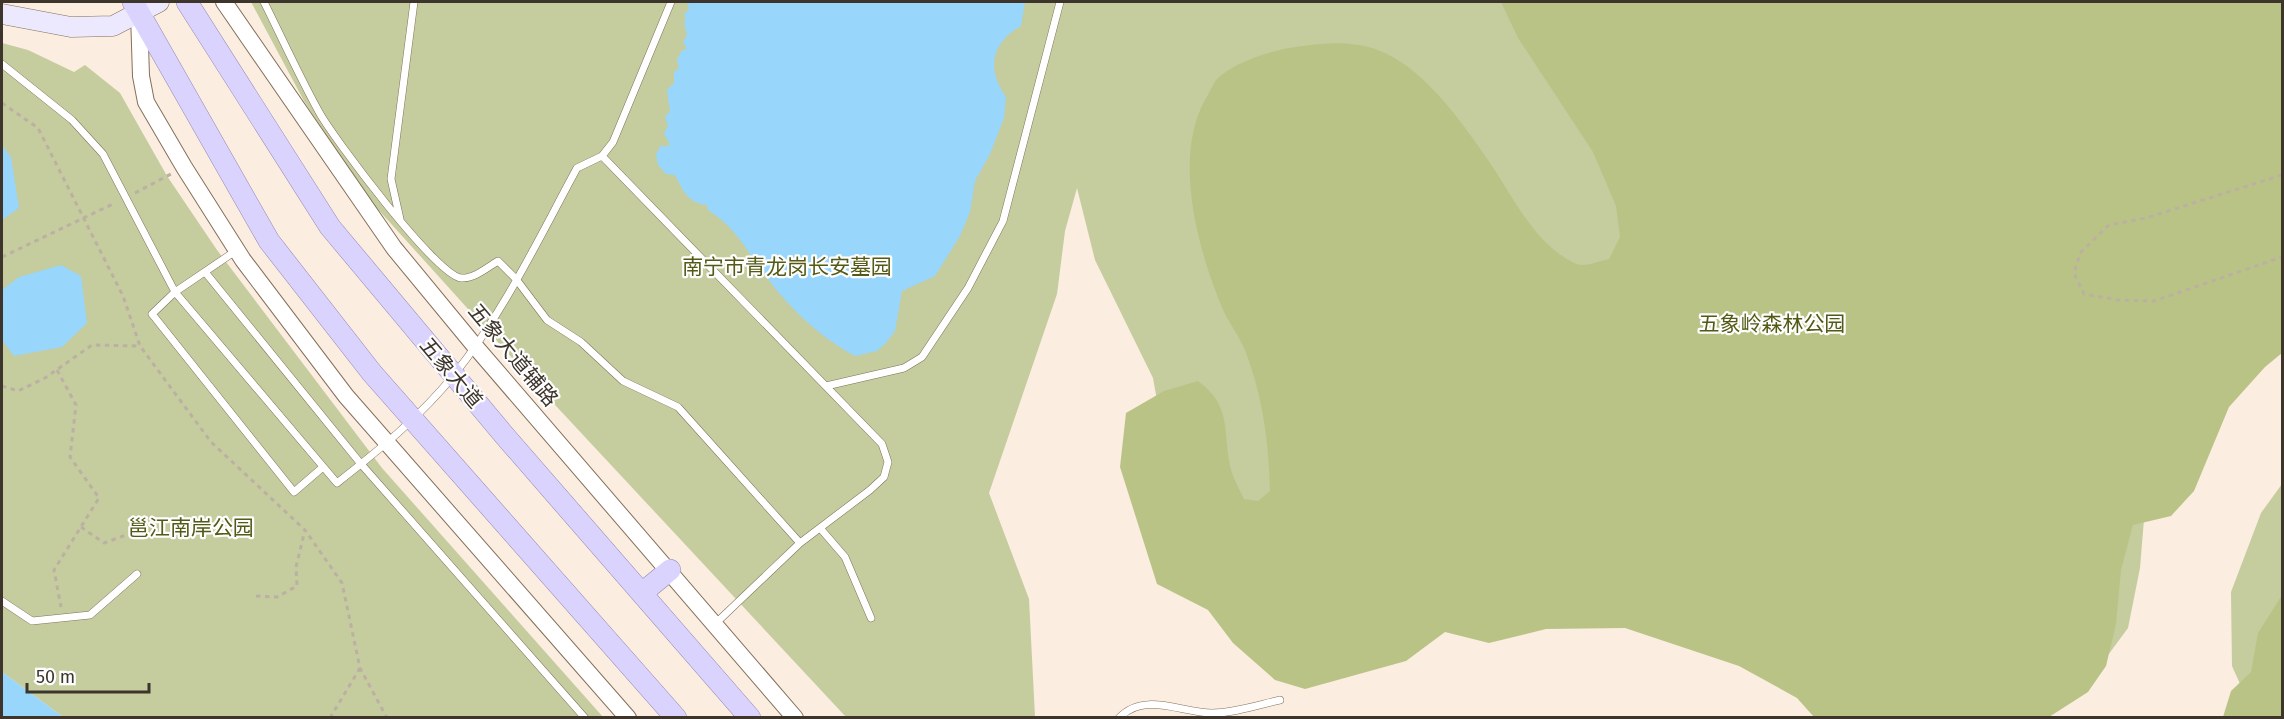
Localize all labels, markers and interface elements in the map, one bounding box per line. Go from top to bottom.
park label: 南宁市青龙岗长安墓园 [682,254,892,280]
street label: 五象大道辅路 [463,298,563,412]
park label: 五象岭森林公园 [1699,311,1846,337]
street label: 五象大道 [414,332,488,414]
park label: 邕江南岸公园 [128,515,254,541]
scale bar [27,656,148,694]
text: 50 m [36,666,75,688]

